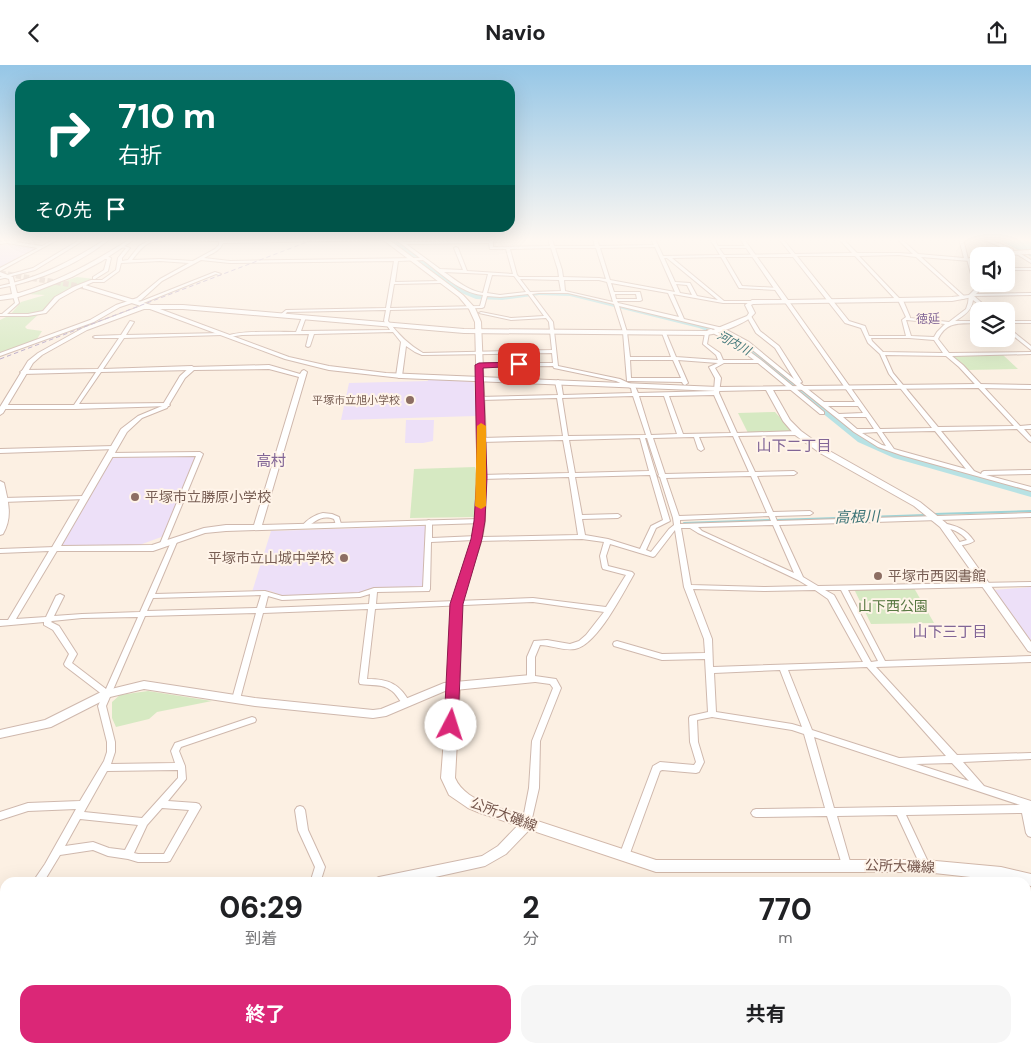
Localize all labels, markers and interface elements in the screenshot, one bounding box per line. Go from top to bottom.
text: Navio [485,18,546,47]
icon: back [20,19,48,47]
icon: share [983,19,1011,47]
text: 710 m [118,93,216,139]
icon: right [35,100,100,165]
text: 右折 [118,141,162,170]
icon: arrive [102,195,130,223]
text: その先 [35,198,92,223]
map controls [970,247,1015,347]
button: sound [970,247,1015,292]
button: layers [970,302,1015,347]
district label: 徳延 [916,311,940,327]
water label: 河内川 [714,327,755,360]
pin [498,343,540,385]
icon: arrive [505,350,533,378]
place label: 平塚市立旭小学校 [312,393,400,407]
marker: 平塚市立旭小学校 [404,394,416,406]
district label: 山下二丁目 [756,436,832,456]
district label: 高村 [256,451,286,471]
place label: 平塚市立勝原小学校 [145,488,271,506]
marker: 平塚市立勝原小学校 [129,491,141,503]
water label: 高根川 [834,506,882,528]
place label: 平塚市立山城中学校 [208,549,334,567]
marker: 平塚市立山城中学校 [338,552,350,564]
place label: 平塚市西図書館 [888,567,986,585]
marker: 平塚市西図書館 [872,570,884,582]
park label: 山下西公園 [858,597,928,615]
district label: 山下三丁目 [912,622,988,642]
position arrow [424,698,476,750]
street label: 公所大磯線 [468,793,540,835]
street label: 公所大磯線 [865,856,935,876]
text: 06:29 [219,888,303,927]
text: 2 [522,888,540,927]
text: 770 [759,890,812,929]
text: m [778,927,792,948]
text: 到着 [245,928,277,949]
text: 分 [523,928,539,949]
button: 終了 [20,985,511,1043]
button: 共有 [521,985,1011,1043]

